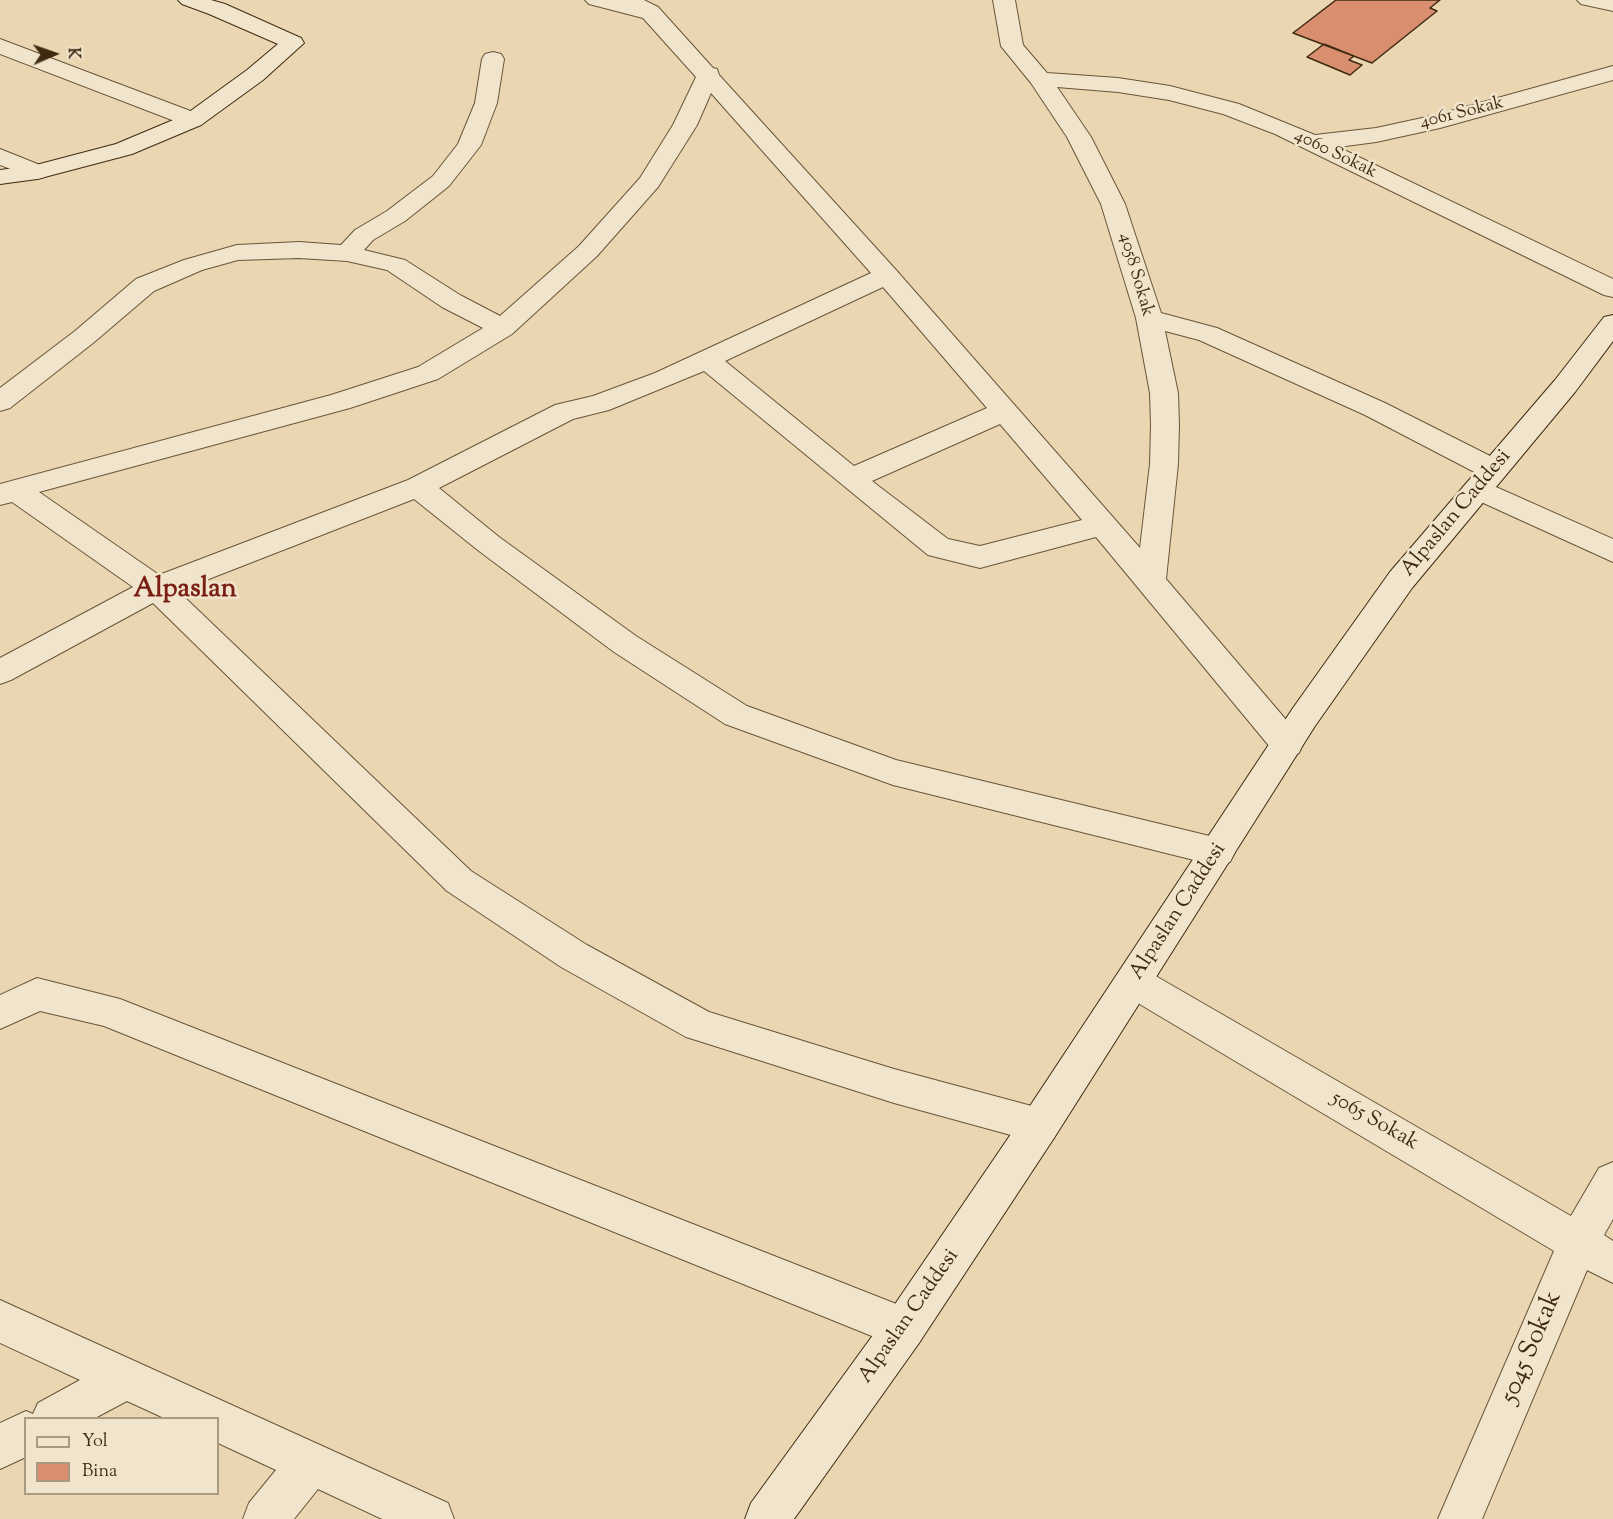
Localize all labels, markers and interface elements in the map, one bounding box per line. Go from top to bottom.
north arrow [24,24,84,84]
text: K [61,47,84,60]
street label: 4061 Sokak [1418,93,1506,135]
street label: 4060 Sokak [1290,126,1380,184]
street label: 4058 Sokak [1113,231,1157,319]
street label: Alpaslan Caddesi [1397,445,1517,583]
district label: Alpaslan [133,575,237,607]
street label: Alpaslan Caddesi [1125,839,1233,985]
street label: 5065 Sokak [1326,1087,1422,1157]
street label: Alpaslan Caddesi [854,1245,966,1389]
street label: 5045 Sokak [1495,1287,1571,1409]
legend [24,1417,219,1495]
text: Yol [82,1429,108,1455]
text: Bina [82,1459,117,1485]

